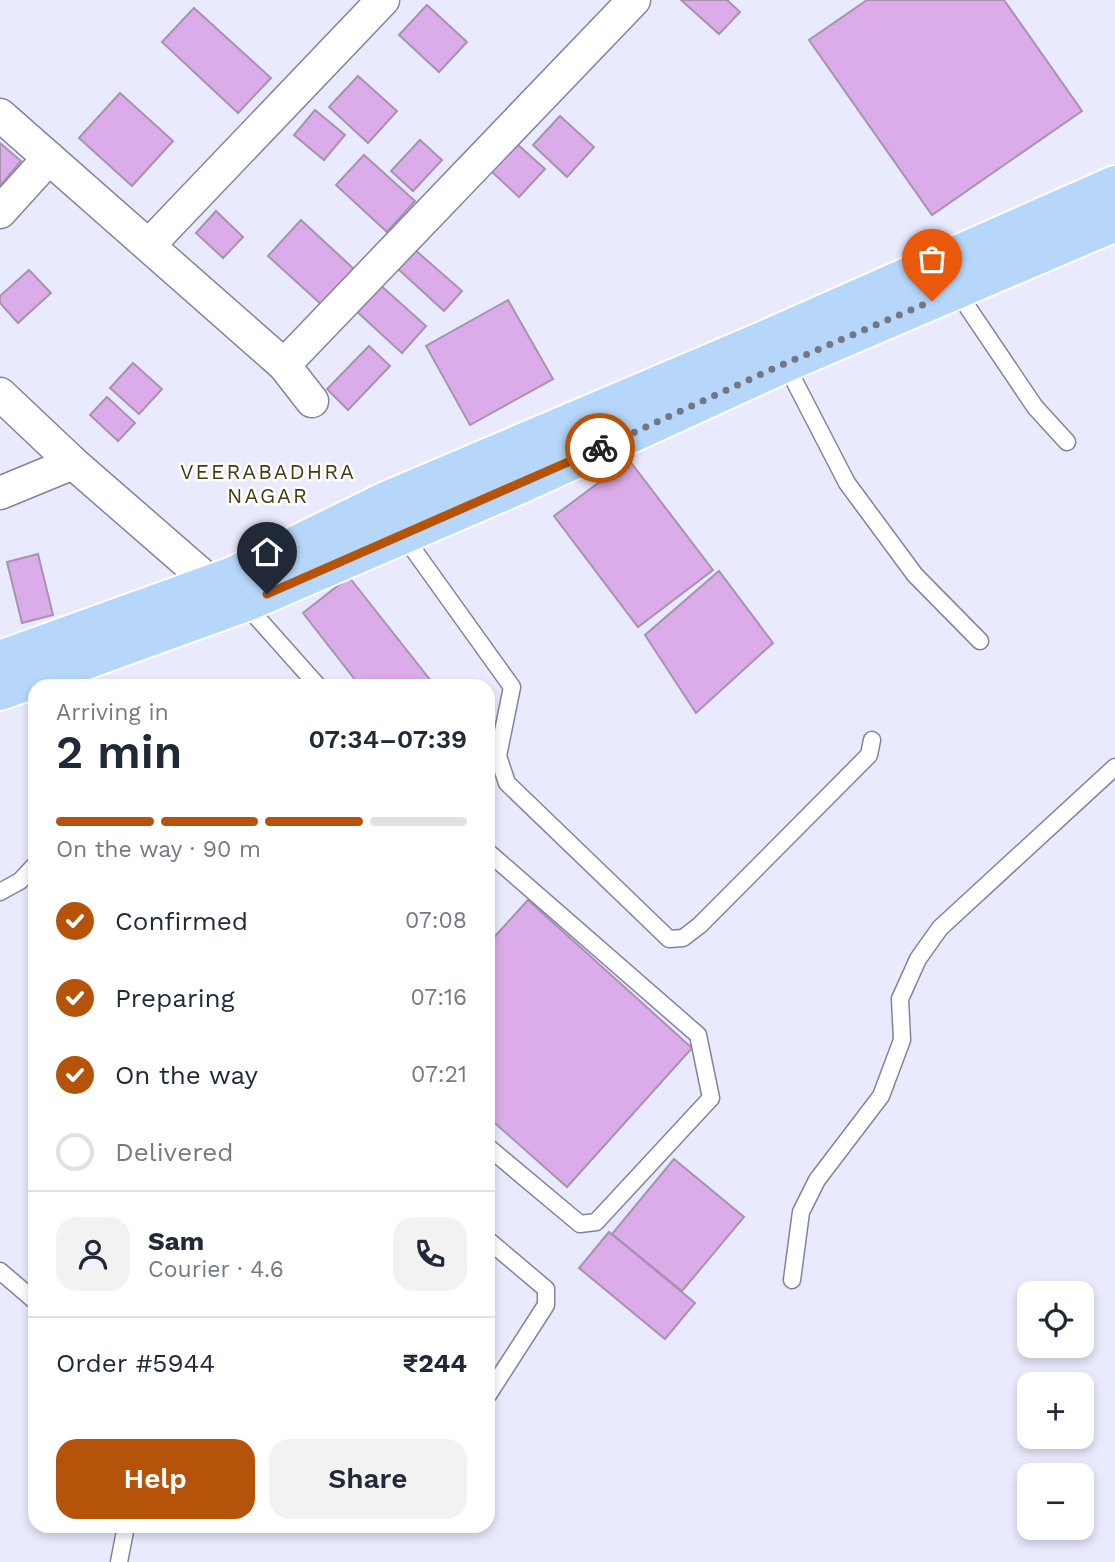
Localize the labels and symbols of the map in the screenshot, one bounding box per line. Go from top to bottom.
pin [902,229,962,301]
courier [565,413,635,483]
district label: VEERABADHRA NAGAR [180,459,356,508]
pin [237,522,297,594]

